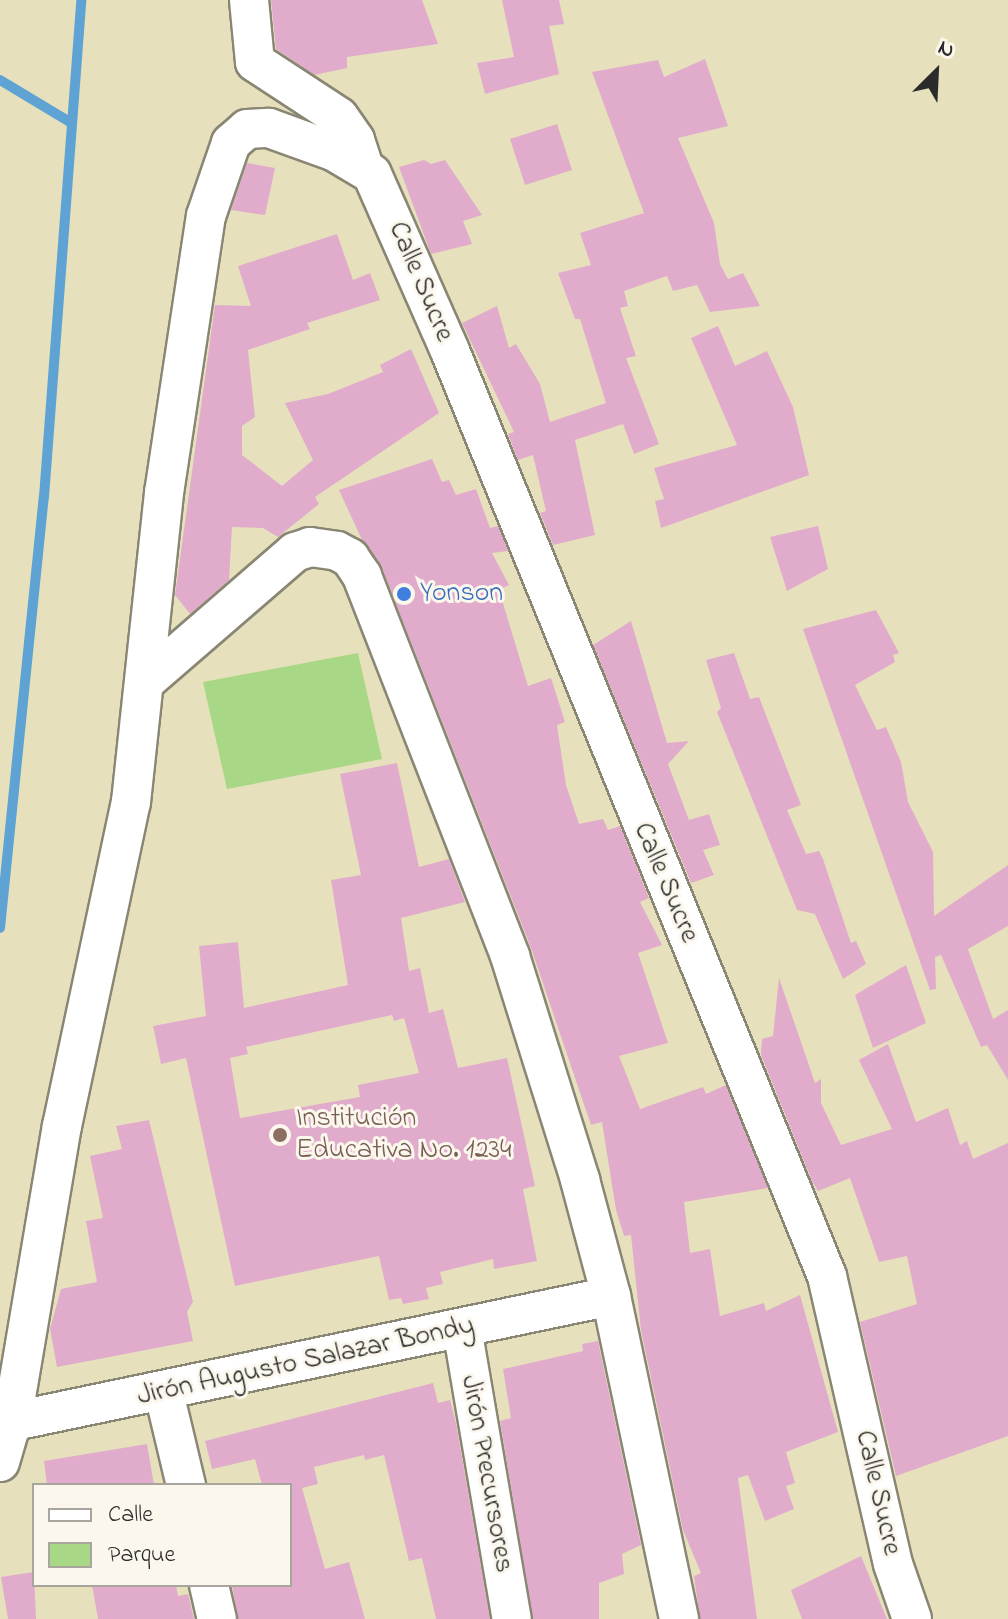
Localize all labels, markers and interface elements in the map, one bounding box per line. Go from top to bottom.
north arrow [896,32,976,112]
text: N [932,32,959,68]
street label: Calle Sucre [380,217,460,347]
place label: Yonson [420,577,503,611]
marker: Yonson [395,585,413,603]
street label: Calle Sucre [625,818,705,948]
place label: Institución Educativa No. 1234 [296,1102,512,1168]
marker: Institución Educativa No. 1234 [271,1126,289,1144]
street label: Jirón Augusto Salazar Bondy [134,1310,478,1414]
street label: Jirón Precursores [452,1373,520,1575]
street label: Calle Sucre [846,1427,908,1559]
legend [32,1483,292,1587]
text: Calle [108,1498,153,1533]
text: Parque [108,1538,175,1573]

